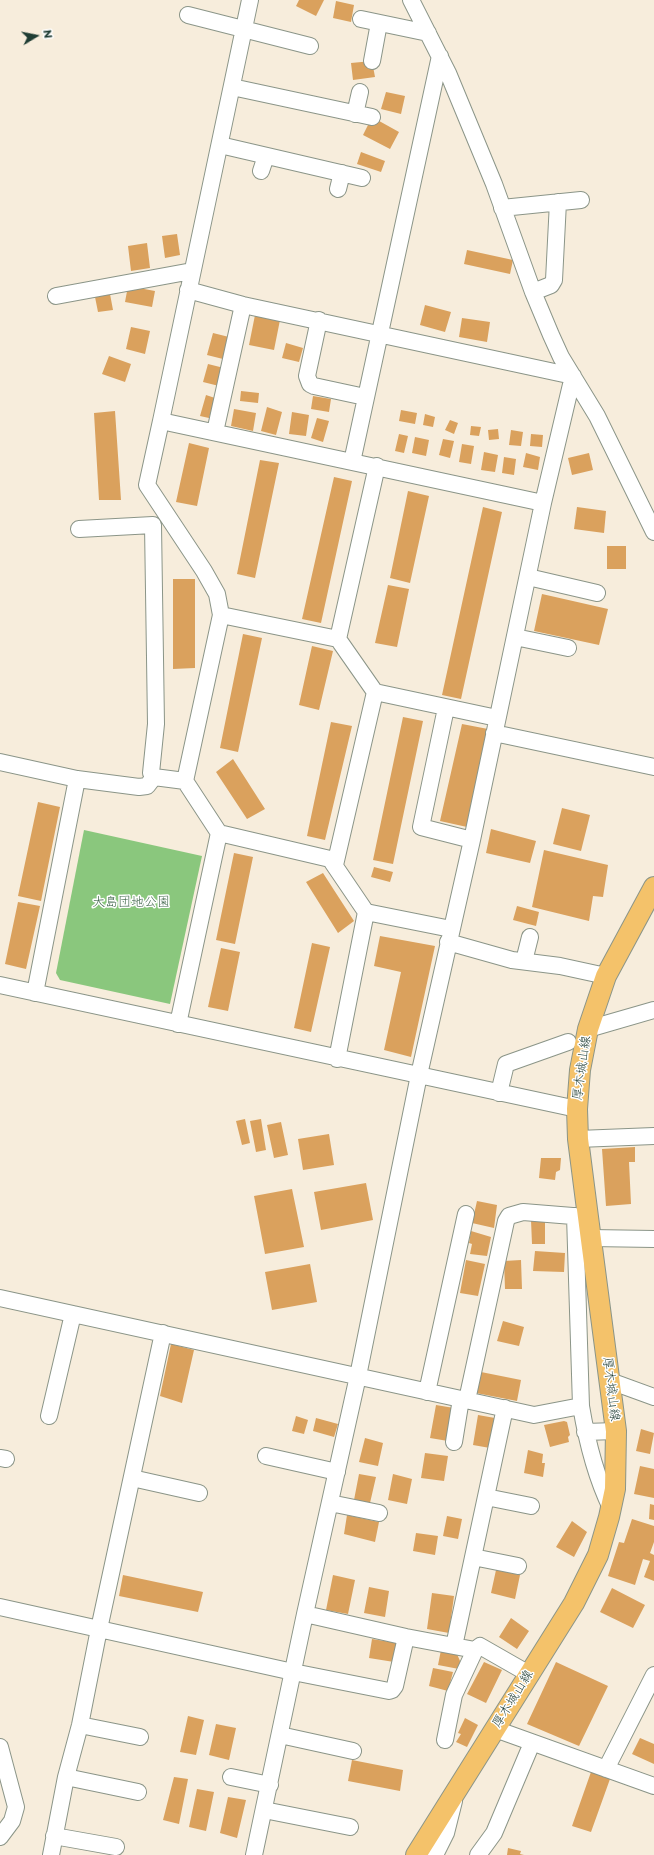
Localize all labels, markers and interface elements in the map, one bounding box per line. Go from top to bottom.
north arrow [16,16,56,56]
text: N [39,28,57,40]
park label: 大島団地公園 [92,894,170,910]
street label: 厚木城山線 [570,1035,594,1101]
street label: 厚木城山線 [599,1356,623,1422]
street label: 厚木城山線 [489,1667,537,1731]

